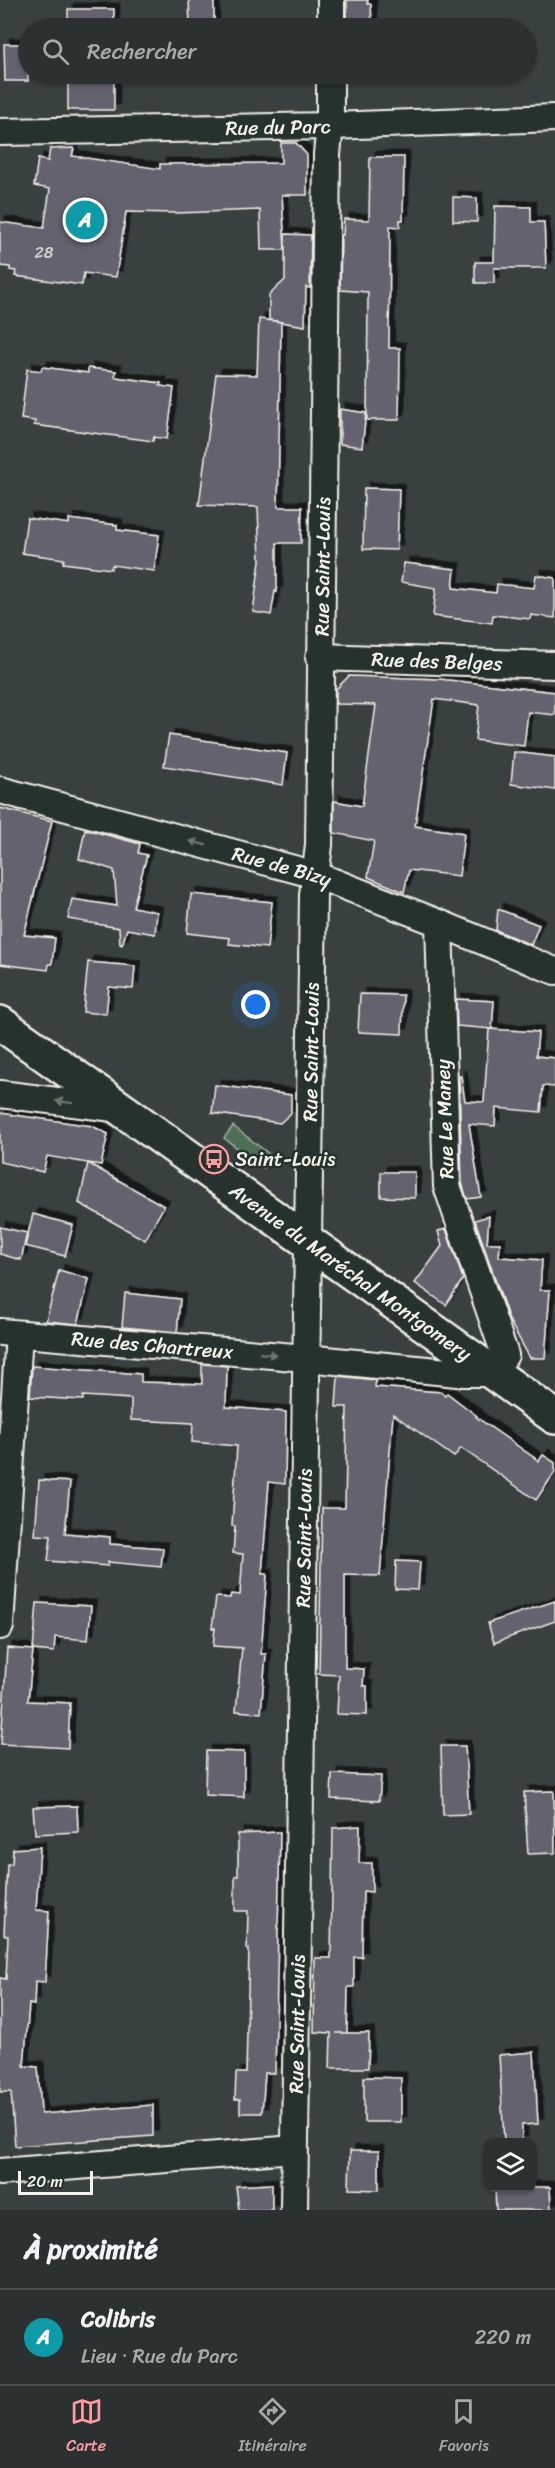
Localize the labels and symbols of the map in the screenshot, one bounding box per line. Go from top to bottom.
street label: Rue du Parc [225,108,331,145]
pin: A [66,198,104,242]
house number: 28 [35,238,54,267]
street label: Rue Saint-Louis [304,496,341,636]
street label: Rue des Belges [371,641,504,681]
street label: Rue de Bizy [228,836,338,897]
one-way arrow [189,838,207,847]
street label: Rue Saint-Louis [292,981,329,1122]
your location [241,990,270,1019]
street label: Rue Le Maney [425,1058,465,1180]
one-way arrow [54,1097,73,1106]
place label: Saint-Louis [235,1142,336,1177]
bus stop icon: Saint-Louis [198,1143,230,1175]
street label: Avenue du Maréchal Montgomery [221,1173,480,1371]
street label: Rue des Chartreux [70,1321,236,1369]
one-way arrow [258,1350,277,1359]
street label: Rue Saint-Louis [285,1467,322,1608]
street label: Rue Saint-Louis [278,1953,315,2094]
scale bar [18,2168,93,2196]

